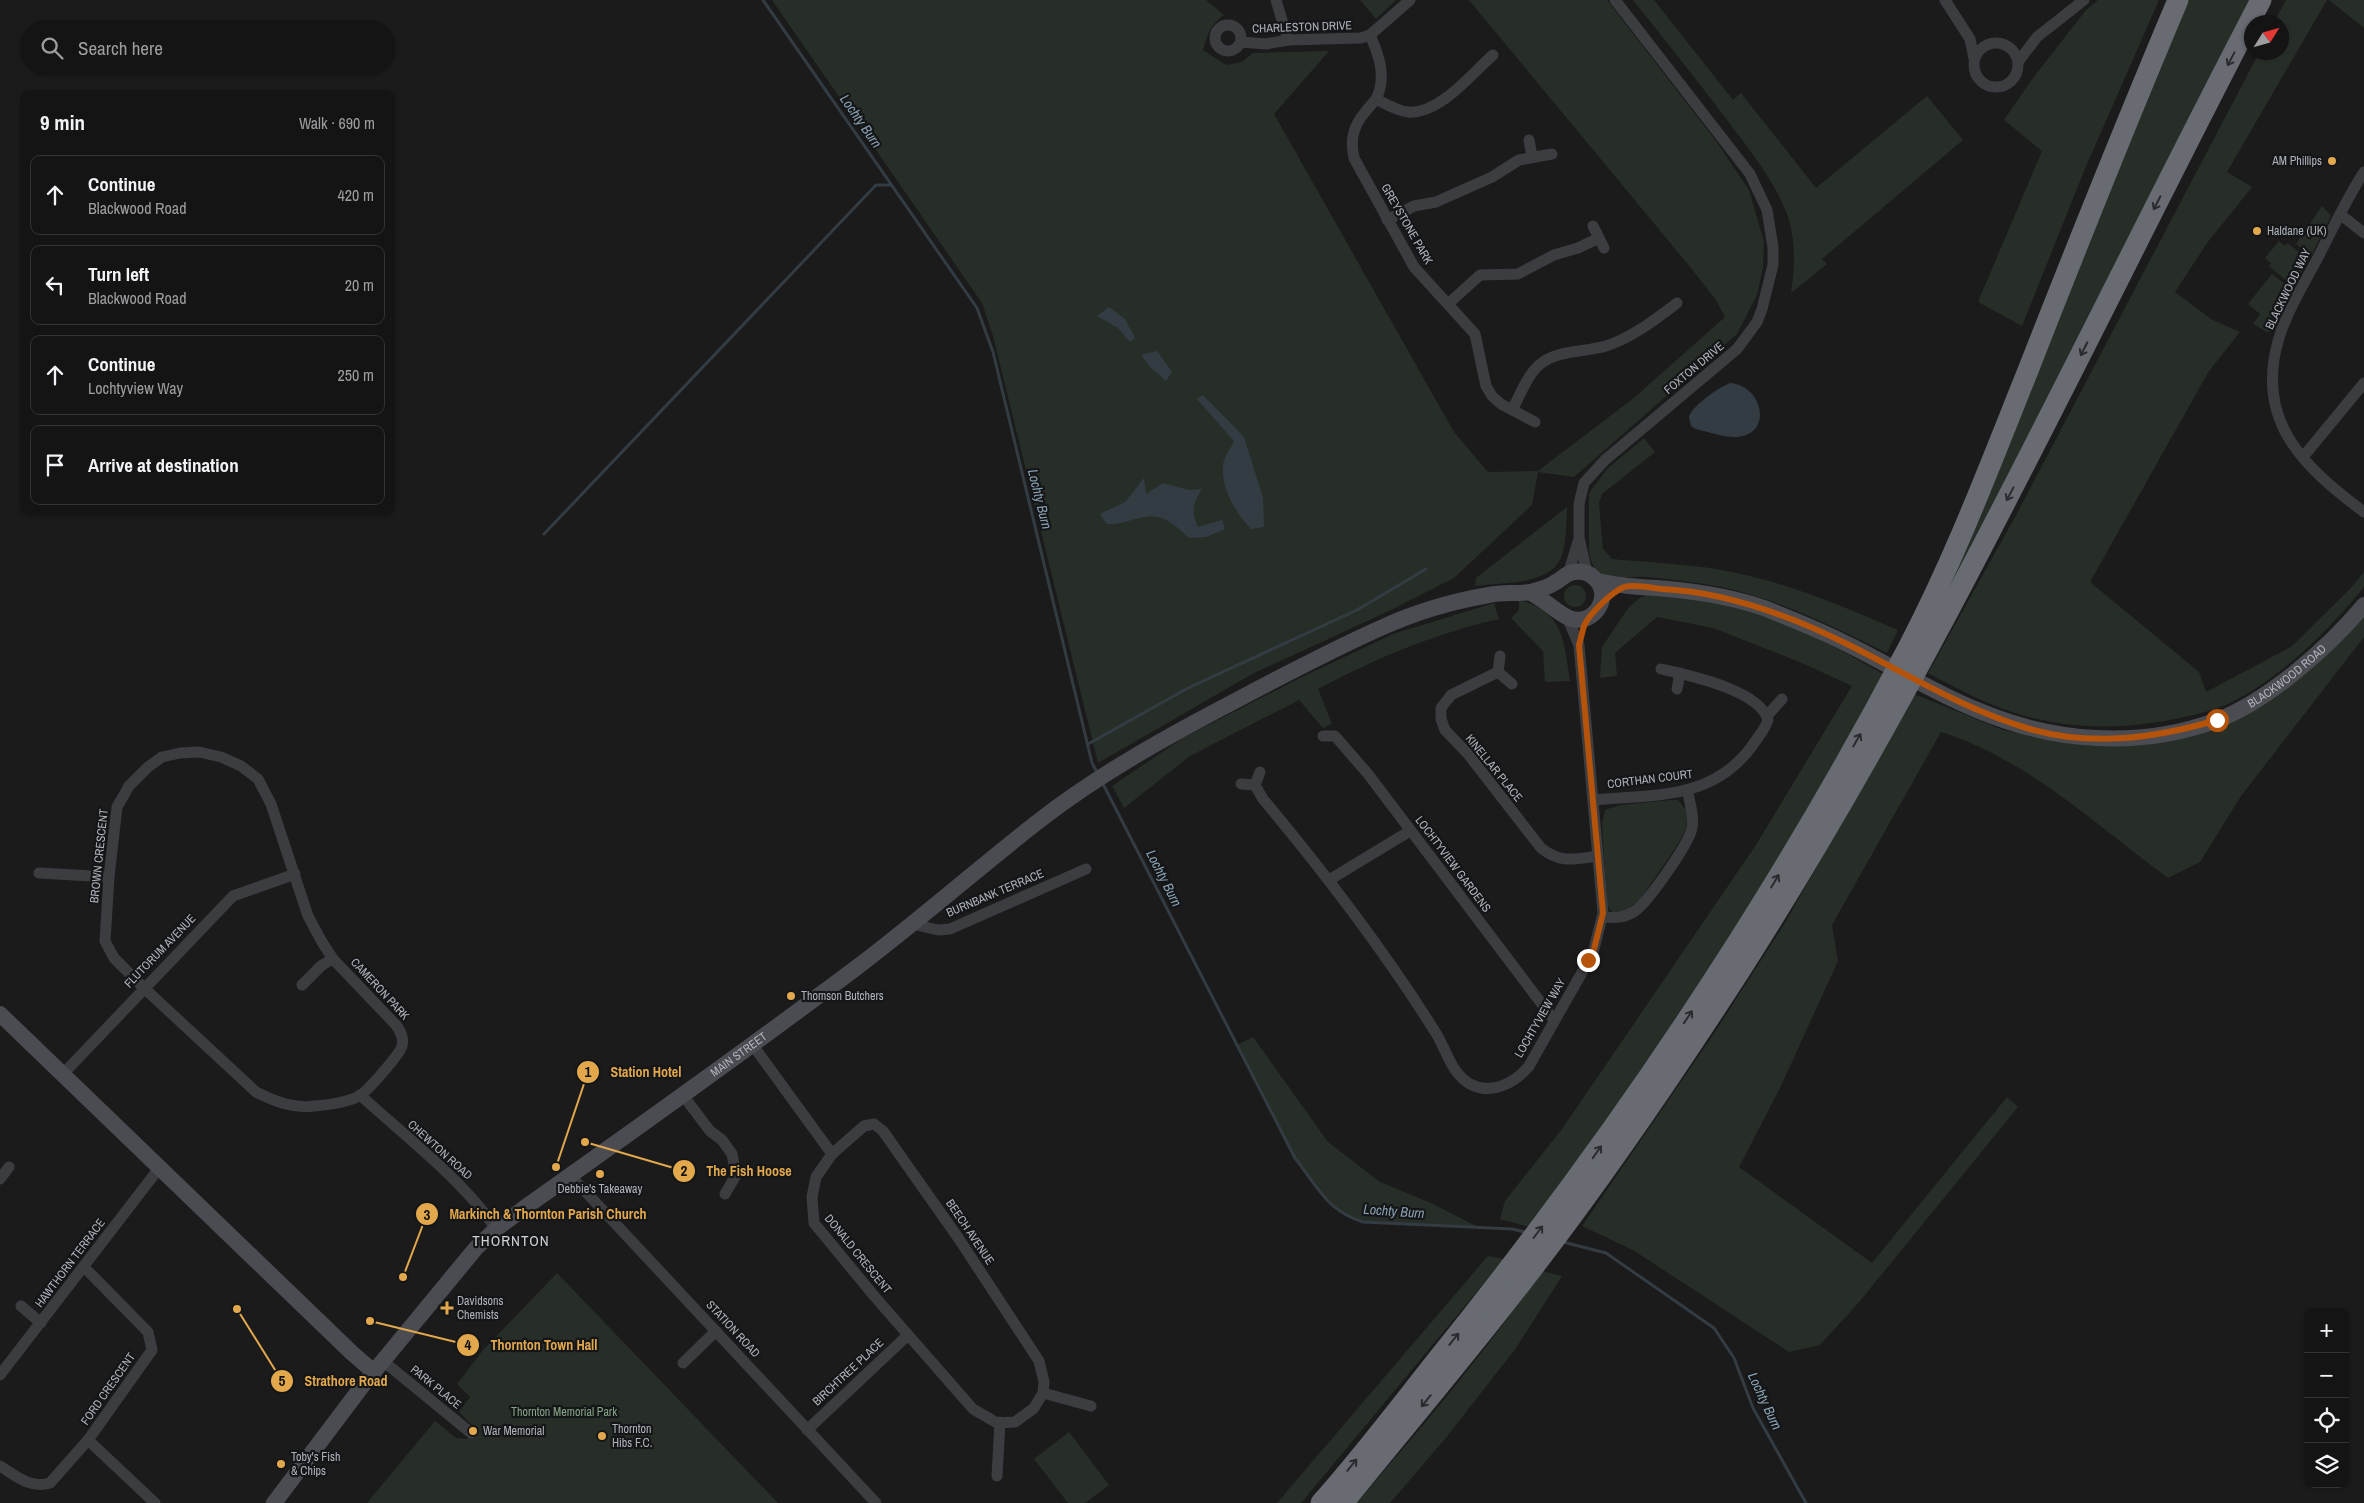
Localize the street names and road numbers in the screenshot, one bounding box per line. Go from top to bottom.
street label: CHARLESTON DRIVE [1252,17,1352,37]
street label: GREYSTONE PARK [1377,181,1437,268]
street label: BLACKWOOD WAY [2262,246,2315,332]
street label: FOXTON DRIVE [1661,338,1727,398]
street label: BLACKWOOD ROAD [2245,641,2330,712]
street label: KINELLAR PLACE [1462,731,1526,805]
street label: CORTHAN COURT [1606,766,1694,792]
street label: BROWN CRESCENT [86,808,112,904]
street label: LOCHTYVIEW GARDENS [1412,813,1495,916]
street label: BURNBANK TERRACE [944,865,1046,921]
street label: FLUTORUM AVENUE [121,911,199,991]
street label: CAMERON PARK [347,955,413,1024]
street label: LOCHTYVIEW WAY [1511,975,1569,1061]
street label: MAIN STREET [707,1028,770,1080]
street label: CHEWTON ROAD [404,1117,476,1183]
street label: BEECH AVENUE [942,1196,998,1268]
street label: DONALD CRESCENT [821,1211,895,1297]
street label: HAWTHORN TERRACE [31,1215,109,1311]
street label: STATION ROAD [702,1297,764,1361]
street label: BIRCHTREE PLACE [809,1335,887,1409]
street label: FORD CRESCENT [77,1350,139,1428]
street label: PARK PLACE [407,1362,465,1412]

